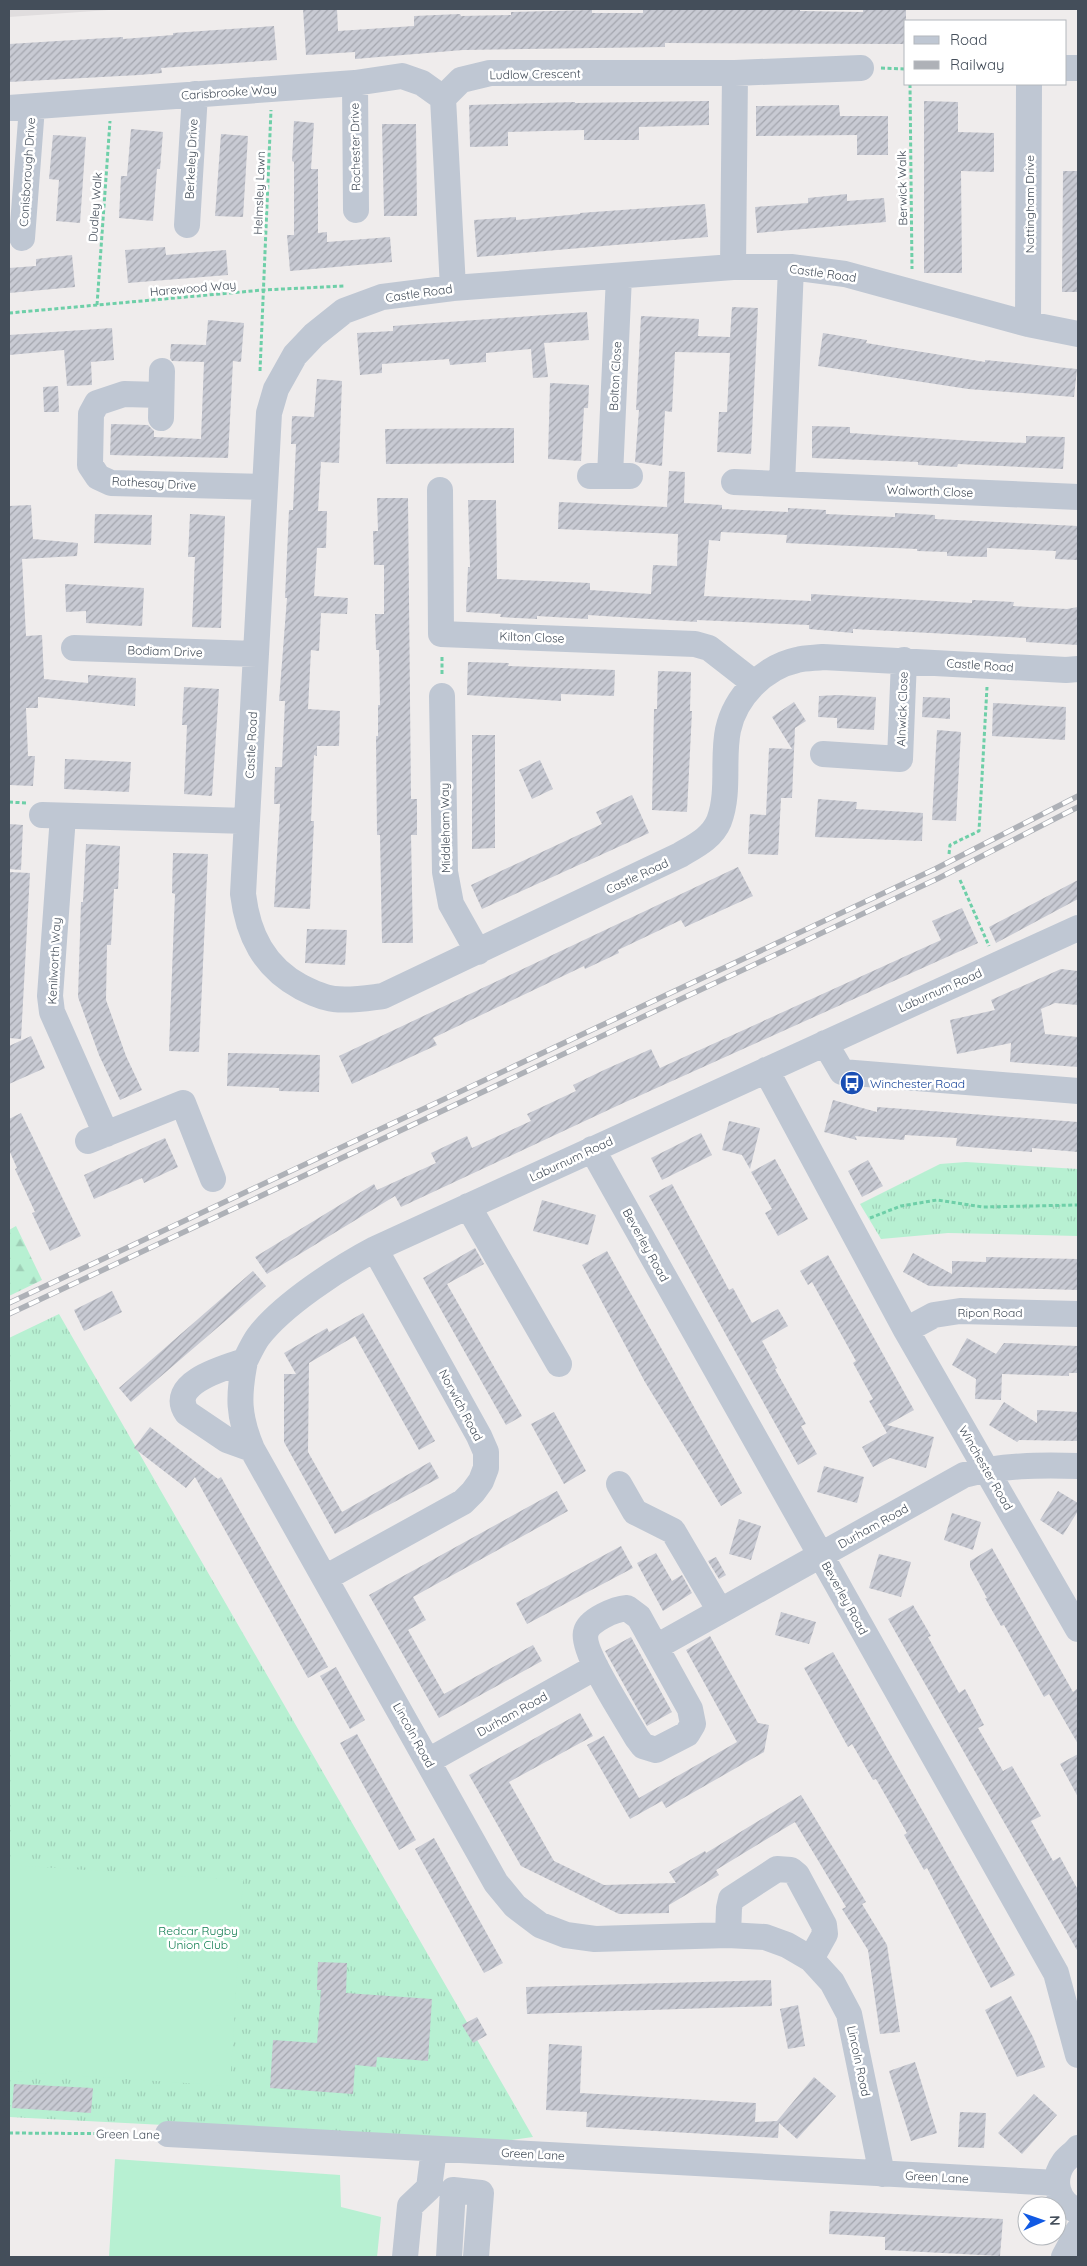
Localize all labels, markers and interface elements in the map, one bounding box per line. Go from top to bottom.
legend [904,20,1067,85]
text: Road [950,30,987,49]
text: Railway [950,55,1005,74]
street label: Ludlow Crescent [489,66,581,82]
street label: Carisbrooke Way [181,81,277,103]
street label: Rochester Drive [347,103,363,191]
street label: Conisborough Drive [16,117,38,227]
street label: Berkeley Drive [181,118,201,200]
street label: Berwick Walk [894,150,910,226]
street label: Helmsley Lawn [250,151,268,235]
street label: Nottingham Drive [1022,155,1037,253]
street label: Dudley Walk [85,171,105,243]
street label: Castle Road [789,261,857,285]
street label: Harewood Way [149,277,237,299]
street label: Castle Road [385,281,453,305]
street label: Bolton Close [606,341,624,411]
street label: Rothesay Drive [111,473,197,493]
street label: Walworth Close [886,482,974,500]
street label: Kilton Close [499,628,565,646]
street label: Bodiam Drive [127,642,203,660]
street label: Castle Road [946,655,1014,675]
street label: Alnwick Close [893,671,911,747]
street label: Castle Road [242,711,260,779]
street label: Middleham Way [437,783,453,873]
street label: Castle Road [603,855,671,897]
street label: Kenilworth Way [44,917,64,1005]
street label: Laburnum Road [896,965,984,1015]
bus stop icon: Winchester Road [839,1070,865,1096]
place label: Winchester Road [870,1076,965,1091]
street label: Laburnum Road [527,1133,615,1185]
street label: Beverley Road [620,1206,672,1284]
street label: Ripon Road [957,1305,1023,1320]
street label: Norwich Road [436,1367,486,1443]
street label: Winchester Road [956,1423,1016,1513]
street label: Durham Road [835,1500,911,1552]
street label: Beverley Road [819,1559,871,1637]
street label: Durham Road [474,1688,550,1740]
street label: Lincoln Road [390,1700,438,1770]
park label: Redcar Rugby Union Club [158,1923,238,1952]
street label: Lincoln Road [844,2024,874,2098]
street label: Green Lane [96,2126,160,2142]
street label: Green Lane [501,2145,565,2163]
street label: Green Lane [905,2168,969,2186]
north arrow [1017,2196,1067,2246]
text: N [1046,2215,1064,2226]

